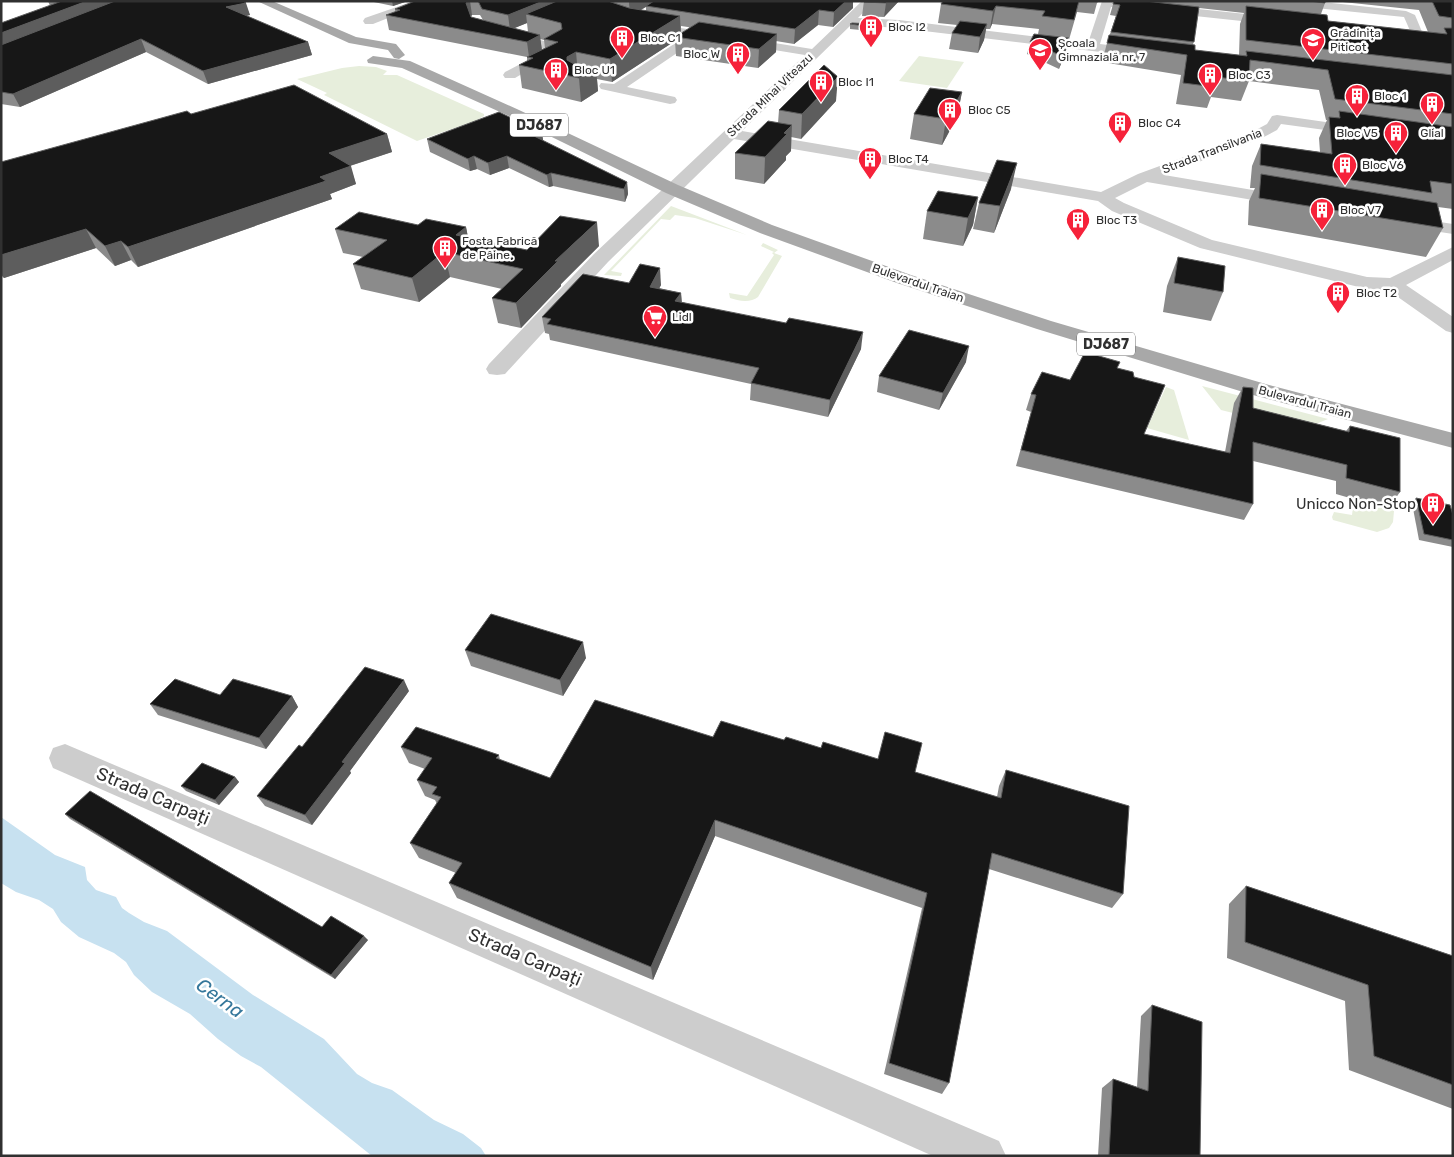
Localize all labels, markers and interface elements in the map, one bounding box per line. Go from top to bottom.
building icon: Bloc I2 [858,14,884,48]
place label: Bloc I2 [888,20,926,34]
building icon: Bloc C1 [609,25,635,59]
place label: Grădinița Piticot [1330,26,1381,54]
school or university icon: Grădinița Piticot [1300,27,1326,61]
place label: Bloc C1 [640,31,681,45]
place label: Școala Gimnazială nr. 7 [1058,36,1145,64]
school or university icon: Școala Gimnazială nr. 7 [1027,37,1053,71]
building icon: Bloc W [725,41,751,75]
place label: Bloc W [683,47,720,61]
street label: Strada Mihai Viteazu [724,50,816,140]
building icon: Bloc U1 [543,57,569,91]
building icon: Bloc C3 [1197,62,1223,96]
place label: Bloc U1 [574,63,615,77]
place label: Bloc C3 [1228,68,1271,82]
building icon: Bloc I1 [808,69,834,103]
place label: Bloc I1 [838,75,874,89]
building icon: Bloc 1 [1344,83,1370,117]
place label: Bloc 1 [1374,89,1407,103]
building icon: Glial [1419,91,1445,125]
building icon: Bloc C5 [937,97,963,131]
place label: Bloc C5 [968,103,1011,117]
building icon: Bloc C4 [1107,110,1133,144]
road number: DJ687 [510,114,568,136]
place label: Bloc C4 [1138,116,1181,130]
building icon: Bloc V5 [1383,120,1409,154]
street label: Strada Transilvania [1160,126,1264,176]
place label: Bloc V5 [1336,126,1378,140]
place label: Glial [1420,126,1444,140]
building icon: Bloc T4 [857,146,883,180]
place label: Bloc T4 [888,152,929,166]
building icon: Bloc V6 [1332,152,1358,186]
place label: Bloc V6 [1362,158,1404,172]
building icon: Bloc V7 [1309,197,1335,231]
place label: Bloc V7 [1340,203,1381,217]
building icon: Bloc T3 [1065,207,1091,241]
place label: Bloc T3 [1096,213,1137,227]
place label: Fosta Fabrică de Pâine. [462,234,537,262]
building icon: Fosta Fabrică de Pâine. [432,235,458,269]
street label: Bulevardul Traian [870,261,966,305]
building icon: Bloc T2 [1325,280,1351,314]
place label: Bloc T2 [1356,286,1397,300]
supermarket icon: Lidl [642,304,668,338]
place label: Lidl [672,310,692,324]
road number: DJ687 [1077,332,1135,356]
street label: Bulevardul Traian [1257,383,1353,421]
building icon: Unicco Non-Stop [1420,491,1446,525]
place label: Unicco Non-Stop [1296,495,1416,513]
street label: Strada Carpați [93,762,213,830]
street label: Strada Carpați [465,923,585,991]
water label: Cerna [192,973,248,1023]

